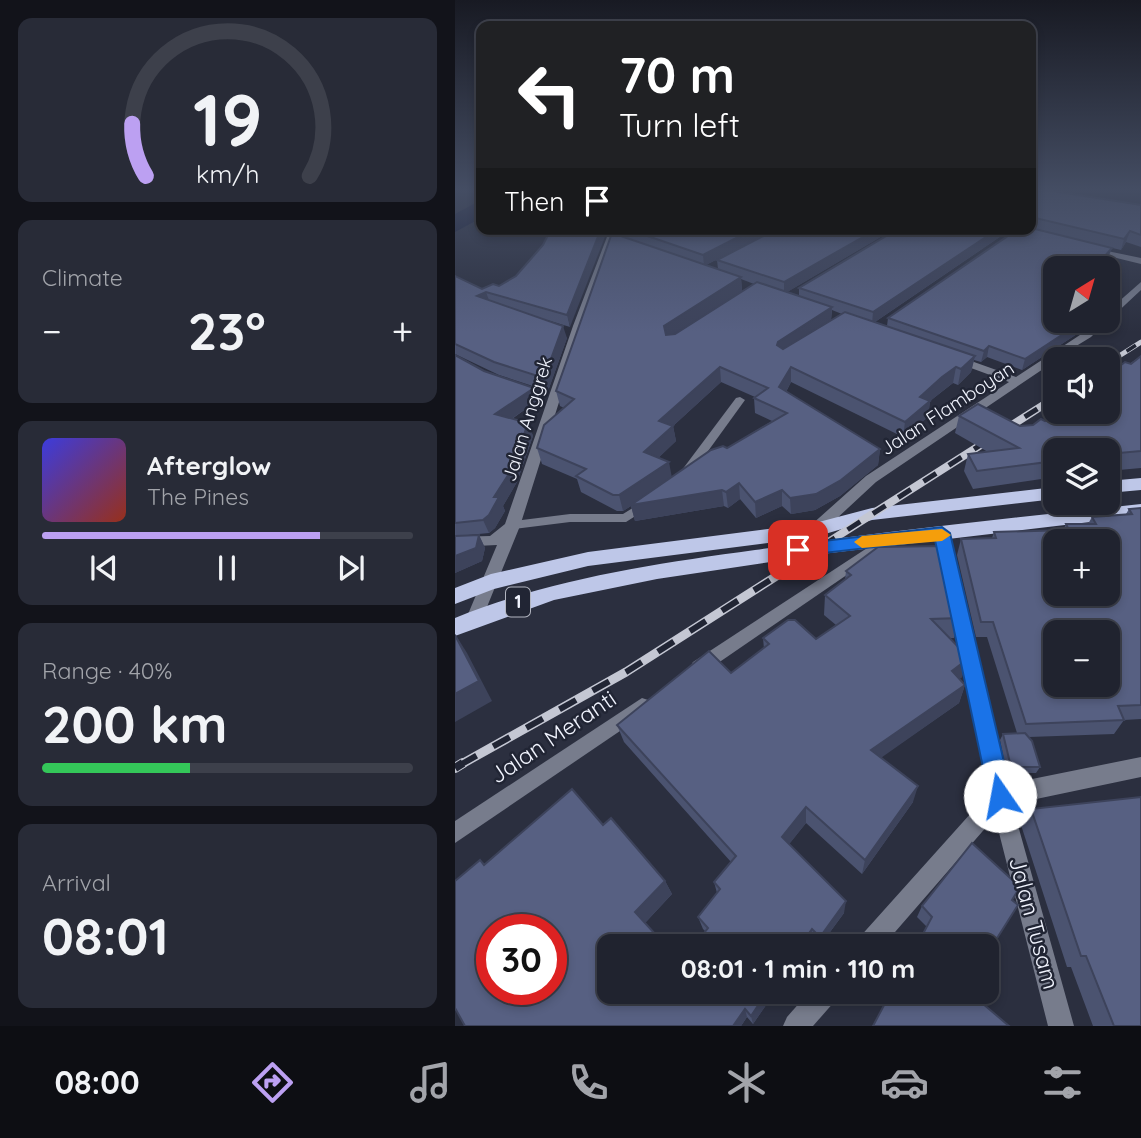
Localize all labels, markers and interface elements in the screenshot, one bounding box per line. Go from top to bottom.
text: 70 m [619,44,735,105]
icon: left [504,49,595,140]
text: 19 [193,73,262,164]
text: Turn left [619,105,740,145]
text: km/h [196,158,259,189]
icon: arrive [578,182,616,220]
text: Then [504,185,564,218]
north arrow [1043,256,1120,332]
map controls [1043,256,1120,697]
text: Climate [42,263,123,292]
text: 23° [188,298,266,363]
text: − [42,307,62,355]
text: + [392,307,413,355]
button: sound [1043,347,1120,424]
street label: Jalan Anggrek [497,354,557,484]
street label: Jalan Flamboyan [876,356,1018,460]
button: layers [1043,438,1120,515]
text: Afterglow [147,449,271,482]
text: The Pines [147,482,249,511]
pin [768,520,828,580]
button: + [1043,529,1120,606]
icon: arrive [779,531,817,569]
icon: previous [85,549,123,587]
icon: pause [208,549,246,587]
icon: next [332,549,370,587]
road number: 1 [506,588,530,616]
button: − [1043,620,1120,697]
text: Range · 40% [42,656,172,685]
street label: Jalan Meranti [484,684,622,790]
text: 200 km [42,691,228,756]
position arrow [963,759,1037,833]
street label: Jalan Tusam [1003,853,1066,992]
text: Arrival [42,868,111,897]
text: 08:01 [42,903,169,968]
speed limit sign: 30 [476,914,567,1005]
text: 08:01 · 1 min · 110 m [681,952,915,985]
icon: directions [248,1058,297,1107]
icon: music [406,1058,455,1107]
icon: phone [564,1058,613,1107]
icon: climate [722,1058,771,1107]
icon: car [880,1058,929,1107]
icon: filters [1038,1058,1087,1107]
text: 08:00 [54,1062,140,1102]

